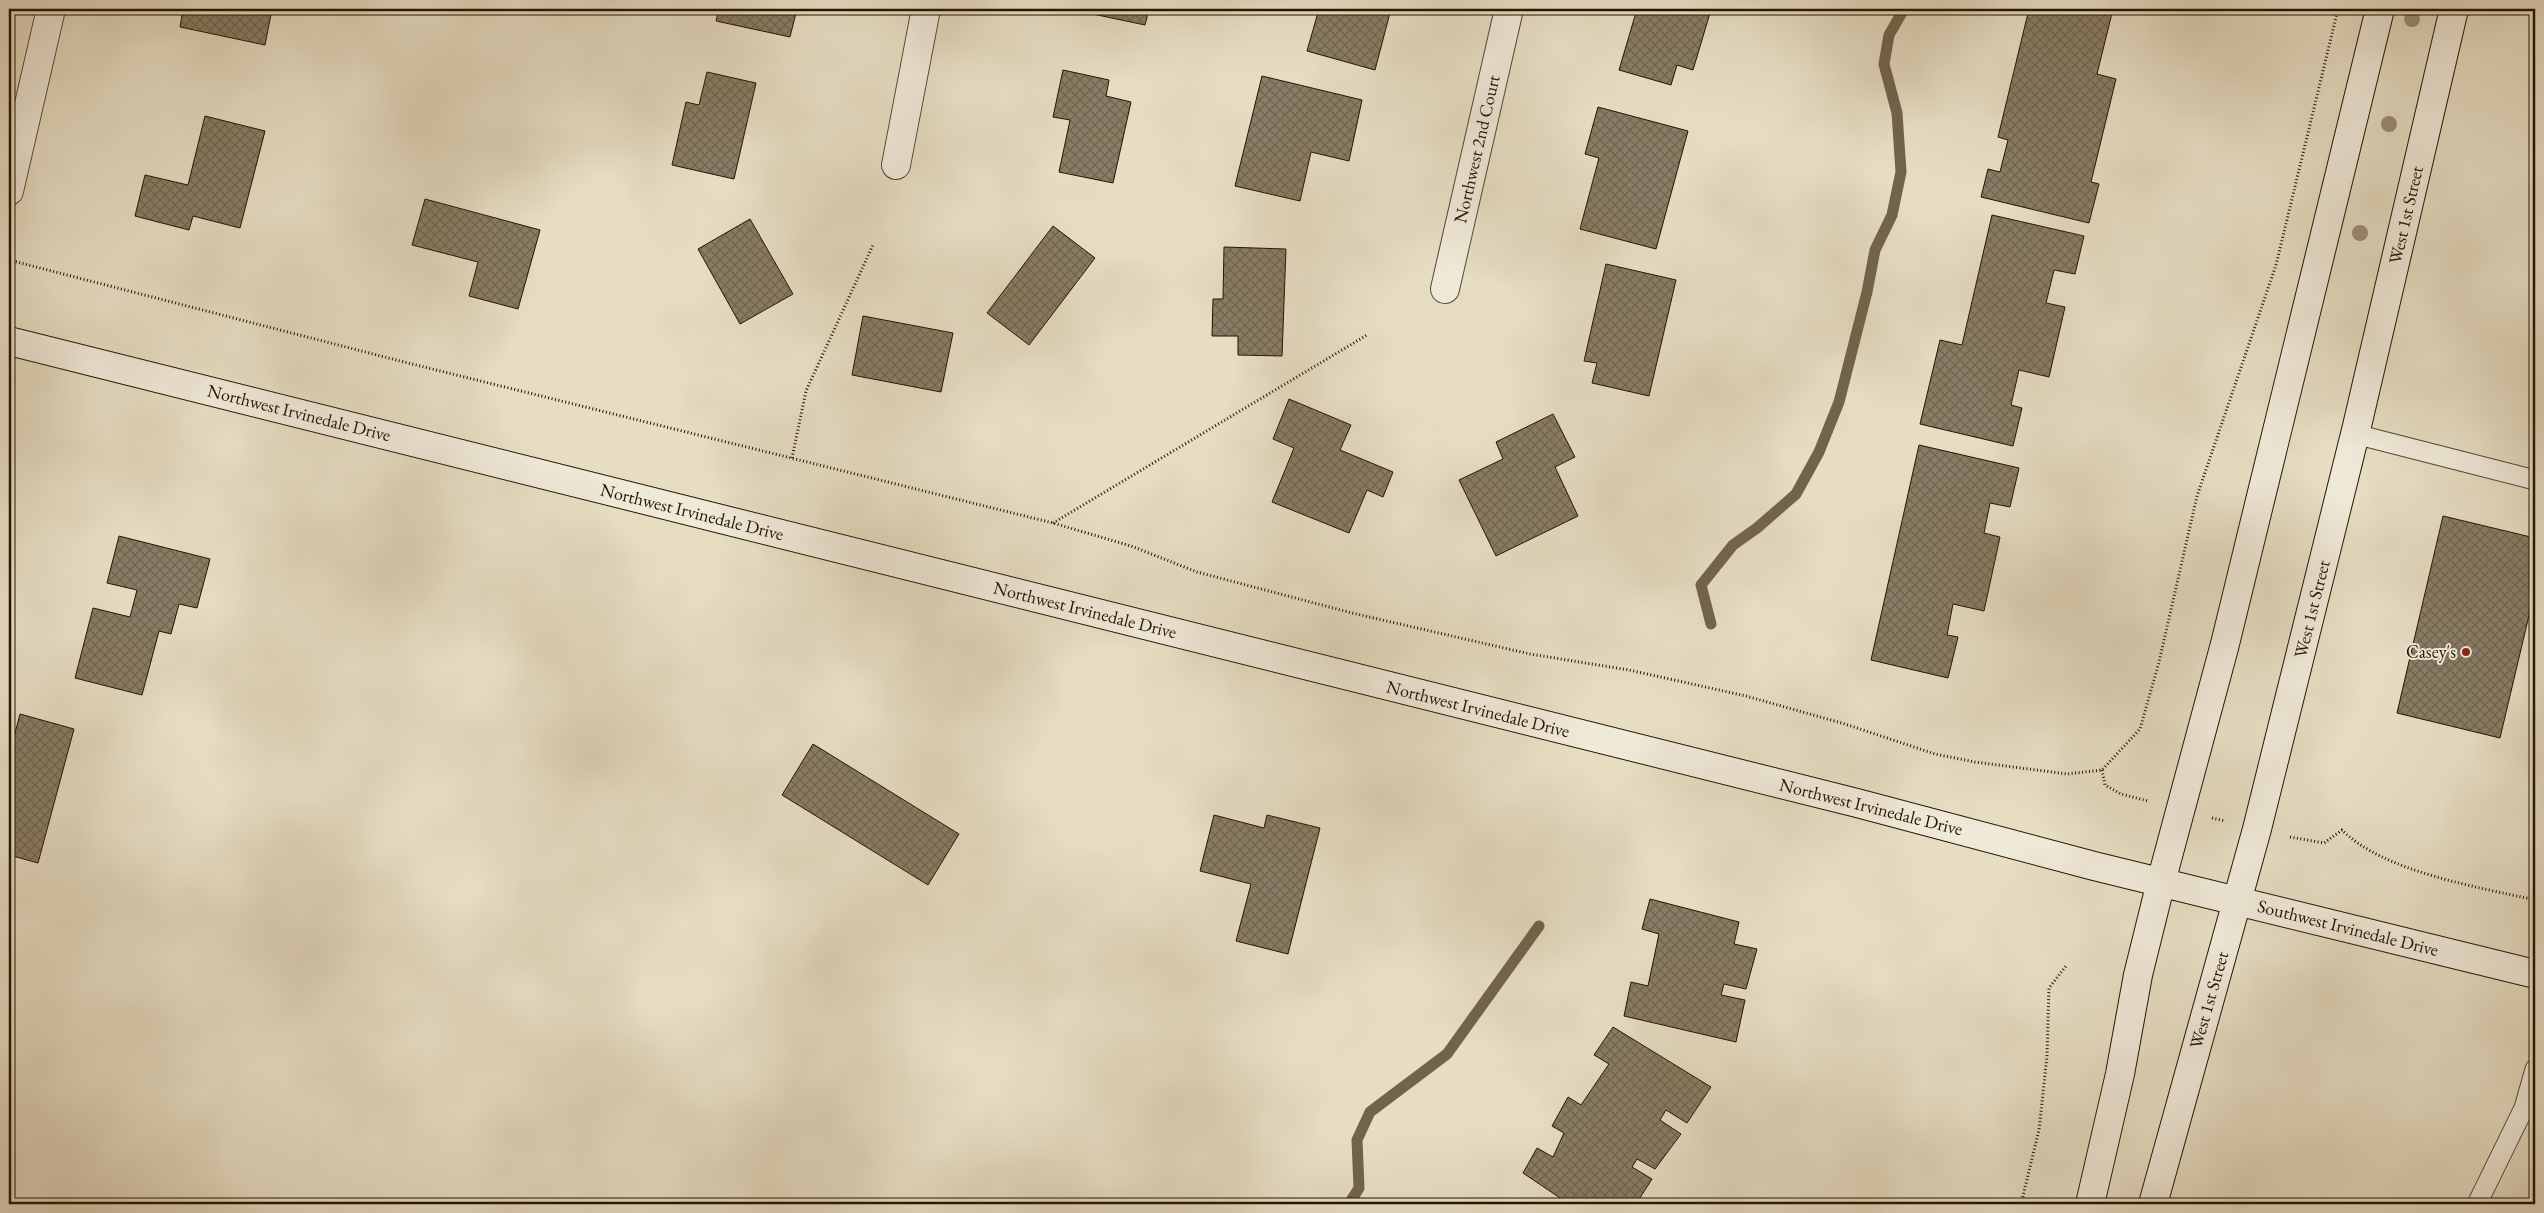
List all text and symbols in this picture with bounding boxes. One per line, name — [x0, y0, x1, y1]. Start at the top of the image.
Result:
street label: Northwest 2nd Court — [1448, 72, 1505, 225]
street label: West 1st Street — [2383, 163, 2428, 266]
street label: Northwest Irvinedale Drive — [205, 379, 393, 446]
street label: Northwest Irvinedale Drive — [598, 478, 786, 545]
street label: West 1st Street — [2288, 557, 2335, 660]
street label: Northwest Irvinedale Drive — [991, 576, 1179, 643]
place label: Casey's — [2406, 640, 2456, 663]
marker: Casey's — [2460, 646, 2472, 658]
street label: Northwest Irvinedale Drive — [1384, 675, 1572, 742]
street label: Northwest Irvinedale Drive — [1777, 773, 1965, 840]
street label: Southwest Irvinedale Drive — [2255, 894, 2441, 961]
street label: West 1st Street — [2184, 948, 2233, 1051]

